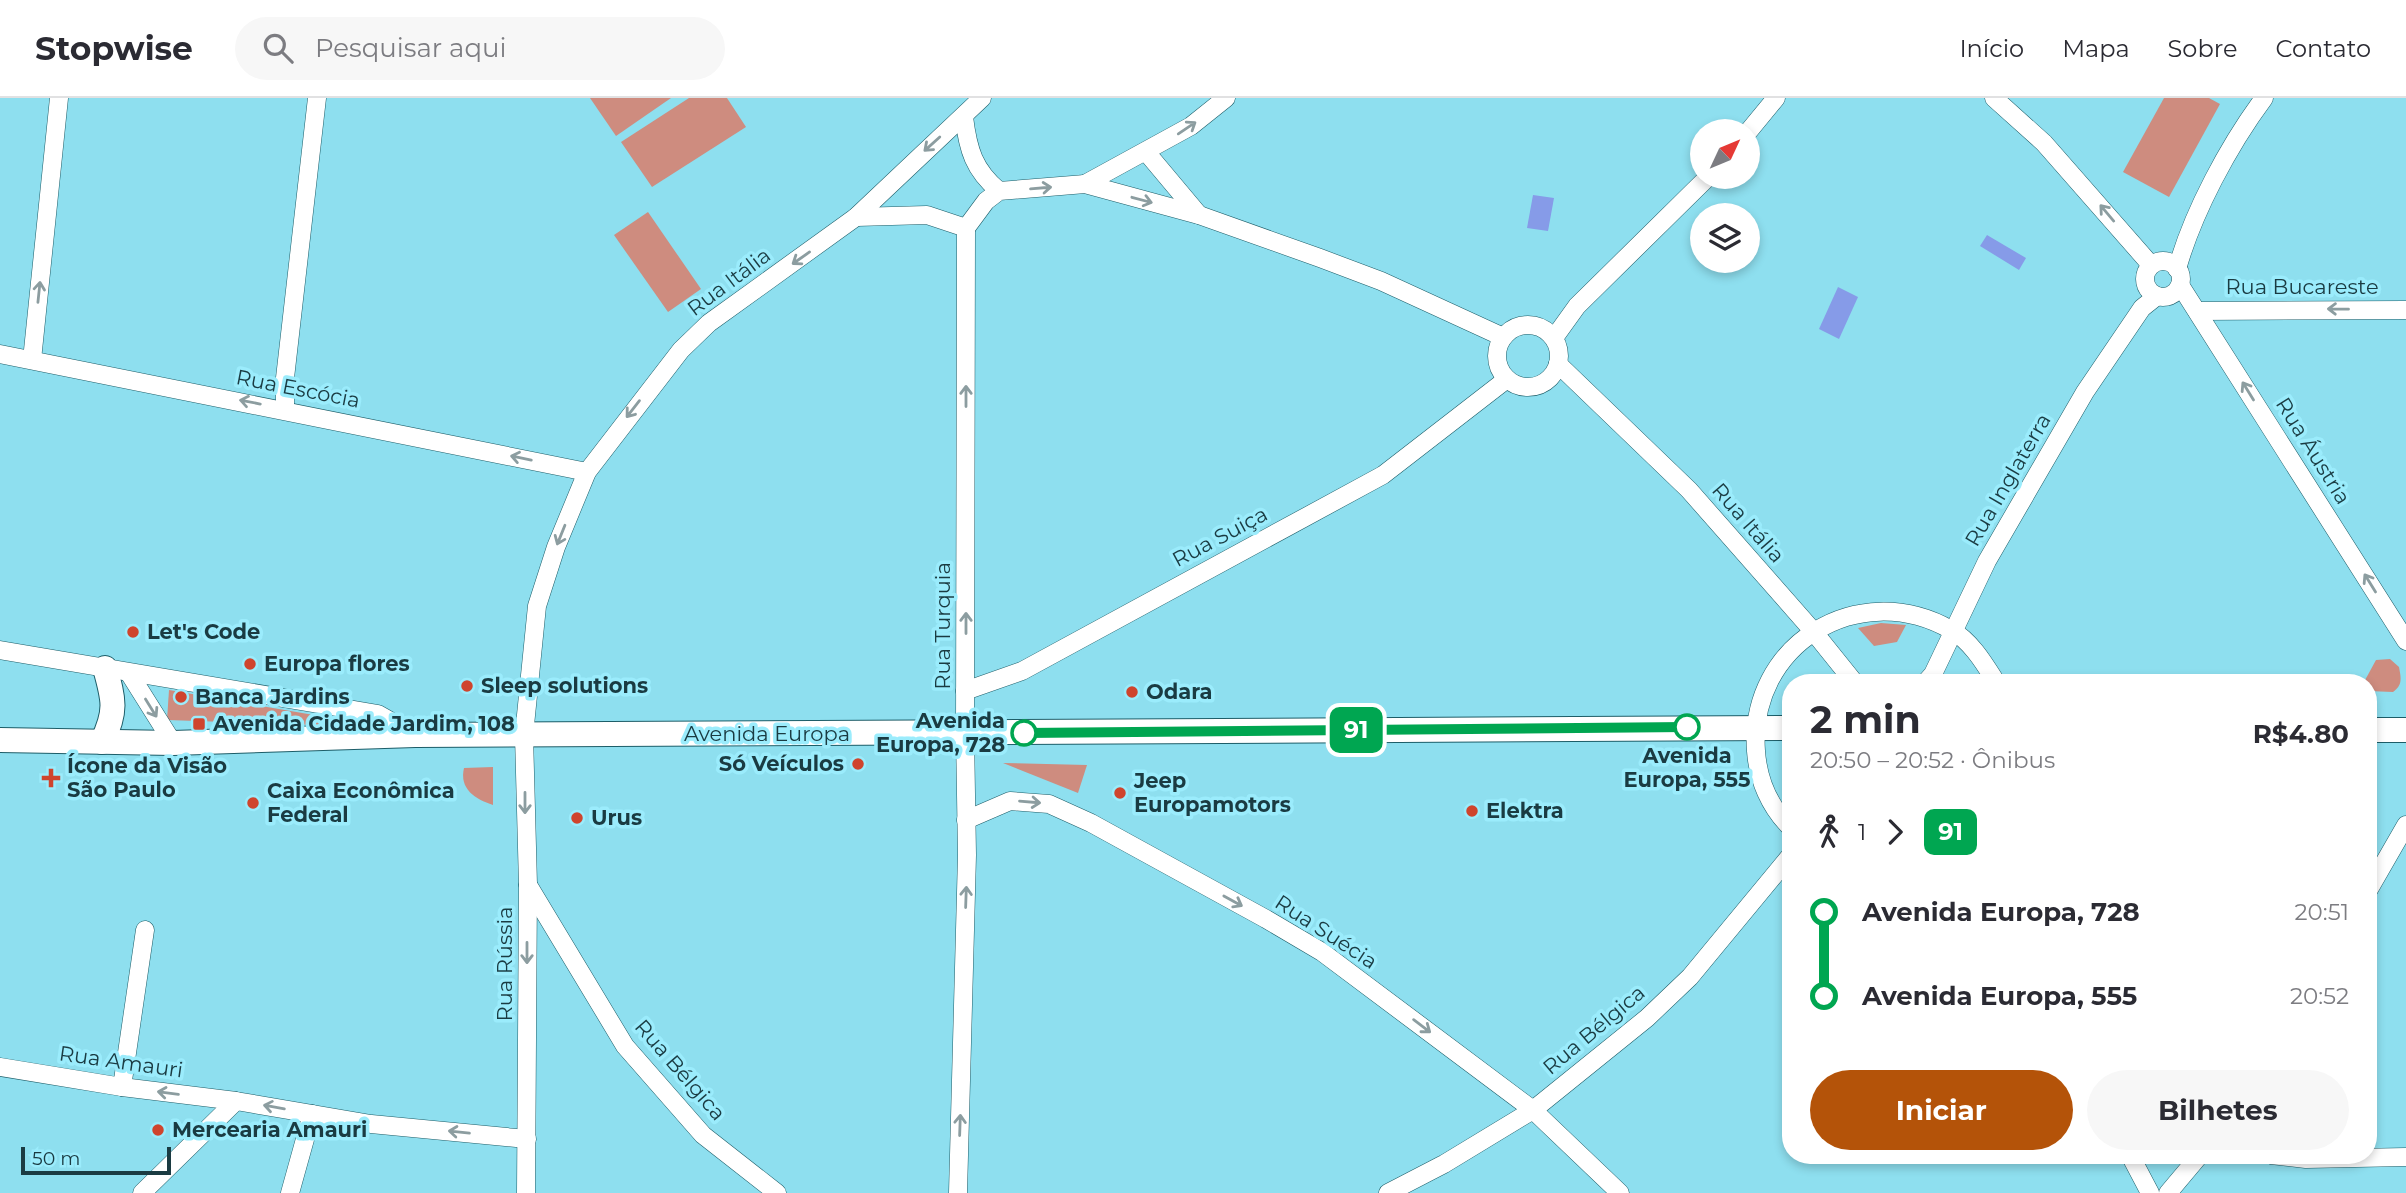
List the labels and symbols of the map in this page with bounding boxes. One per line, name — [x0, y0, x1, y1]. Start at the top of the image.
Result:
north arrow — [1690, 119, 1760, 189]
one-way arrow — [1177, 121, 1196, 135]
one-way arrow — [924, 136, 942, 152]
one-way arrow — [1030, 181, 1052, 194]
one-way arrow — [1130, 194, 1153, 207]
one-way arrow — [2099, 205, 2115, 223]
street label: Rua Itália — [682, 242, 775, 321]
one-way arrow — [792, 251, 811, 265]
street label: Rua Bucareste — [2225, 274, 2379, 299]
one-way arrow — [33, 281, 46, 304]
one-way arrow — [2327, 302, 2350, 316]
street label: Rua Escócia — [234, 364, 362, 413]
one-way arrow — [2240, 382, 2255, 401]
one-way arrow — [959, 384, 973, 407]
street label: Rua Áustria — [2271, 393, 2356, 509]
one-way arrow — [239, 395, 262, 409]
one-way arrow — [626, 399, 641, 418]
street label: Rua Inglaterra — [1959, 409, 2056, 551]
one-way arrow — [510, 450, 533, 464]
street label: Rua Itália — [1707, 478, 1790, 568]
street label: Rua Suiça — [1168, 501, 1272, 572]
one-way arrow — [554, 523, 567, 545]
street label: Rua Turquia — [930, 562, 955, 690]
one-way arrow — [2362, 574, 2376, 594]
one-way arrow — [959, 612, 973, 635]
place label: Let's Code — [147, 619, 260, 644]
marker: Let's Code — [125, 624, 141, 640]
place label: Europa flores — [264, 651, 410, 676]
marker: Europa flores — [242, 656, 258, 672]
place label: Sleep solutions — [481, 673, 648, 698]
marker: Sleep solutions — [459, 678, 475, 694]
place label: Odara — [1146, 679, 1212, 704]
place label: Banca Jardins — [195, 684, 350, 709]
marker: Odara — [1124, 684, 1140, 700]
marker: Banca Jardins — [173, 689, 189, 705]
one-way arrow — [144, 697, 158, 717]
line badge: 91 — [1324, 707, 1388, 753]
place label: Avenida Europa, 728 — [876, 708, 1005, 757]
place label: Avenida Cidade Jardim, 108 — [212, 711, 515, 736]
marker: Avenida Europa, 555 — [1674, 714, 1700, 740]
marker: Avenida Cidade Jardim, 108 — [191, 716, 207, 732]
marker: Avenida Europa, 728 — [1011, 720, 1037, 746]
street label: Avenida Europa — [684, 721, 850, 746]
place label: Avenida Europa, 555 — [1623, 743, 1751, 792]
place label: Só Veículos — [719, 751, 844, 776]
place label: Ícone da Visão São Paulo — [67, 753, 227, 802]
marker: Só Veículos — [850, 756, 866, 772]
marker: Ícone da Visão São Paulo — [41, 768, 61, 788]
place label: Jeep Europamotors — [1133, 768, 1291, 817]
place label: Caixa Econômica Federal — [267, 778, 455, 827]
marker: Jeep Europamotors — [1112, 785, 1128, 801]
one-way arrow — [518, 791, 532, 814]
marker: Caixa Econômica Federal — [245, 795, 261, 811]
one-way arrow — [1018, 796, 1040, 809]
place label: Elektra — [1486, 798, 1564, 823]
marker: Elektra — [1464, 803, 1480, 819]
place label: Urus — [591, 805, 642, 830]
marker: Urus — [569, 810, 585, 826]
one-way arrow — [960, 886, 973, 909]
street label: Rua Suécia — [1271, 889, 1382, 974]
one-way arrow — [1222, 895, 1243, 908]
street label: Rua Rússia — [492, 906, 517, 1022]
one-way arrow — [520, 942, 534, 965]
street label: Rua Bélgica — [1538, 980, 1650, 1080]
street label: Rua Bélgica — [630, 1014, 731, 1125]
one-way arrow — [1412, 1019, 1431, 1034]
street label: Rua Amauri — [57, 1040, 185, 1083]
one-way arrow — [157, 1086, 180, 1099]
one-way arrow — [263, 1100, 286, 1114]
one-way arrow — [953, 1114, 967, 1137]
place label: Mercearia Amauri — [172, 1117, 367, 1142]
marker: Mercearia Amauri — [150, 1122, 166, 1138]
one-way arrow — [448, 1126, 471, 1139]
scale bar — [21, 1144, 172, 1176]

